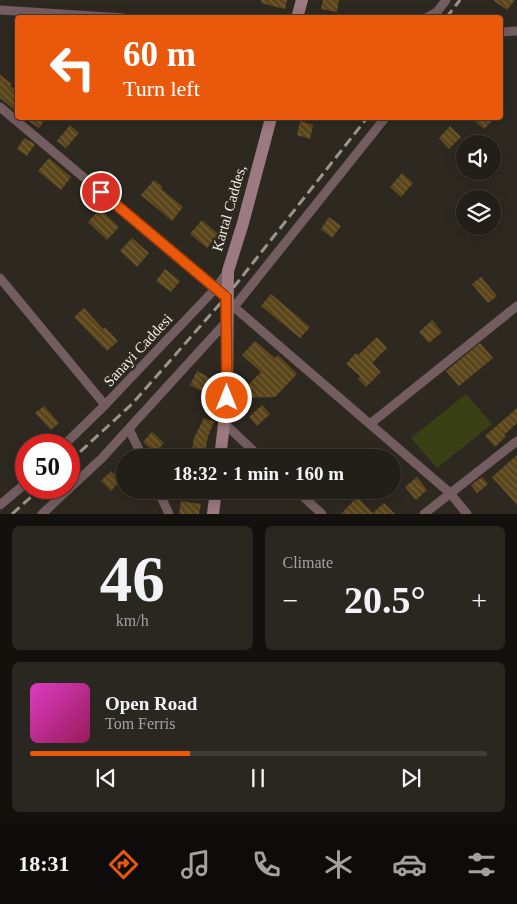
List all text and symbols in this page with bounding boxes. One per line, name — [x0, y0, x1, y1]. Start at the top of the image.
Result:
icon: left — [40, 35, 105, 100]
text: 60 m — [123, 35, 196, 74]
text: Turn left — [123, 76, 200, 101]
map controls — [456, 135, 501, 235]
button: sound — [456, 135, 501, 180]
street label: Kartal Caddes, — [209, 163, 249, 253]
pin — [80, 171, 122, 213]
icon: arrive — [87, 178, 115, 206]
button: layers — [456, 190, 501, 235]
street label: Sanayi Caddesi — [100, 311, 176, 389]
position arrow — [200, 371, 252, 423]
speed limit sign: 50 — [15, 434, 80, 499]
text: 18:32 · 1 min · 160 m — [173, 463, 344, 484]
text: 46 — [100, 543, 165, 615]
text: Climate — [283, 554, 333, 571]
text: 20.5° — [344, 579, 426, 621]
text: − — [283, 585, 298, 616]
text: + — [471, 585, 487, 616]
text: km/h — [116, 612, 149, 629]
text: Open Road — [105, 693, 197, 714]
text: Tom Ferris — [105, 715, 175, 732]
icon: previous — [92, 764, 120, 792]
icon: pause — [244, 764, 272, 792]
icon: next — [397, 764, 425, 792]
icon: directions — [106, 847, 141, 882]
icon: music — [178, 847, 213, 882]
icon: phone — [249, 847, 284, 882]
icon: climate — [321, 847, 356, 882]
icon: car — [392, 847, 427, 882]
icon: filters — [464, 847, 499, 882]
text: 18:31 — [18, 851, 70, 876]

